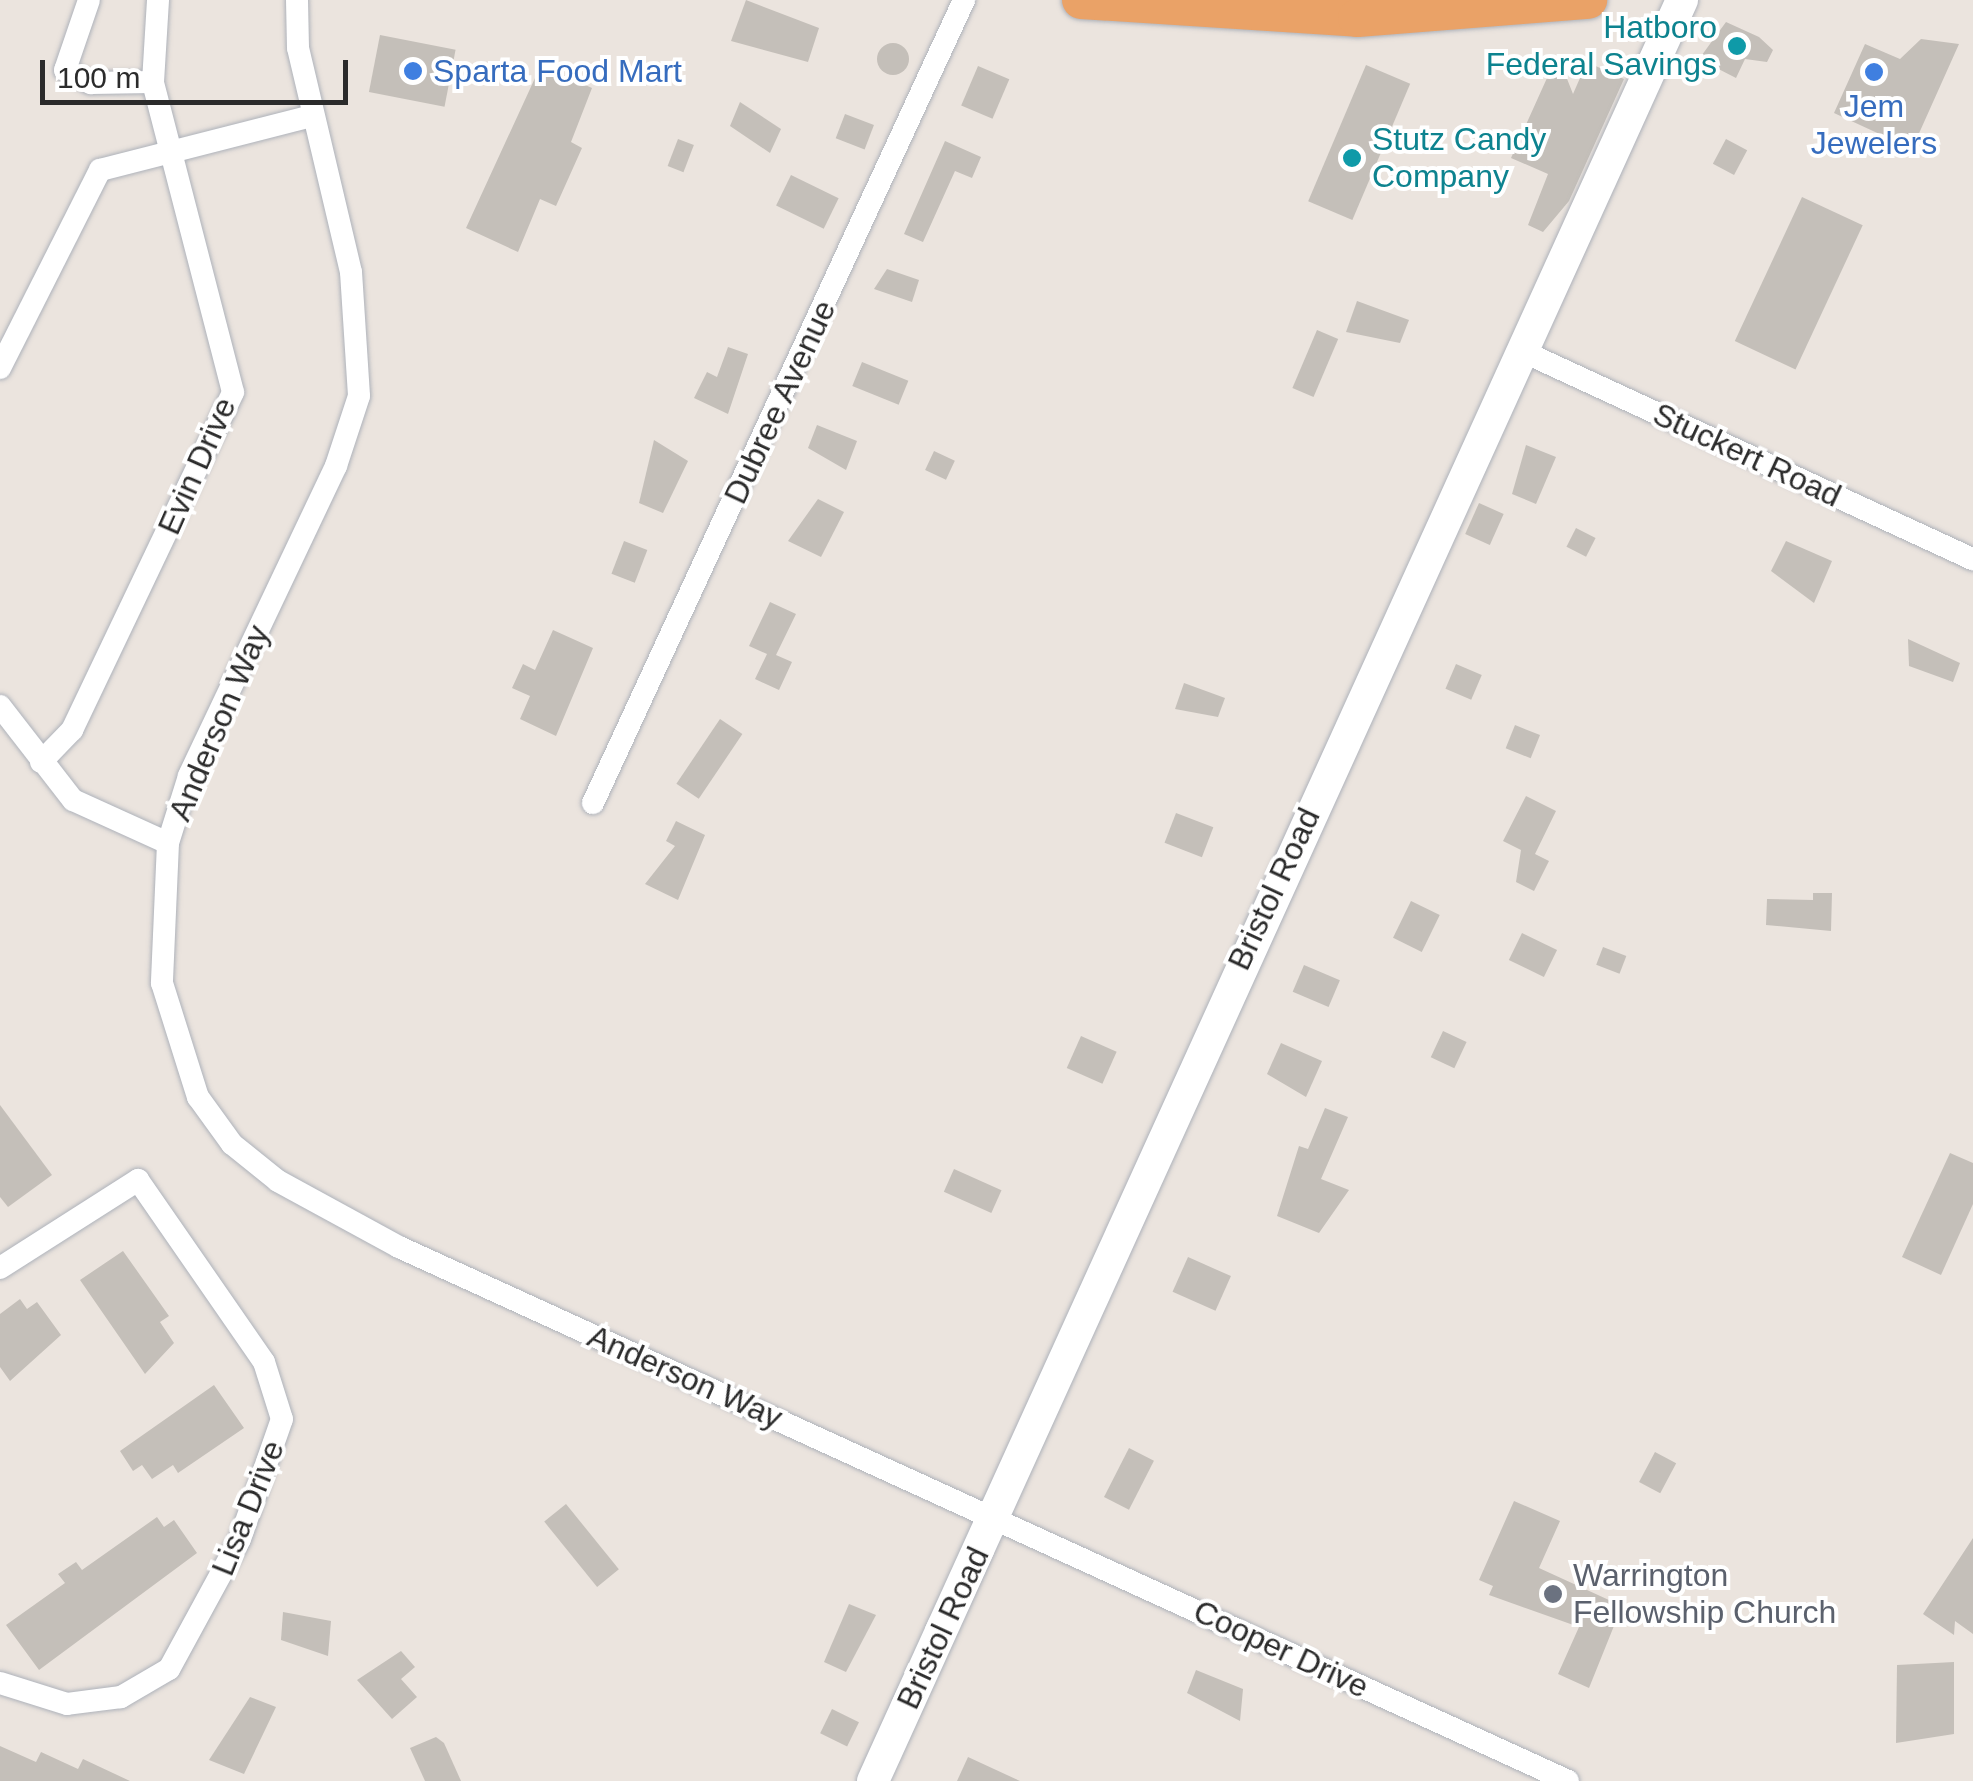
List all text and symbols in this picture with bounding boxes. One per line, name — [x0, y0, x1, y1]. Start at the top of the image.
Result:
place label: Hatboro Federal Savings — [1486, 9, 1717, 84]
marker: Hatboro Federal Savings — [1726, 35, 1748, 57]
scale bar — [45, 40, 352, 102]
place label: Sparta Food Mart — [433, 52, 682, 90]
marker: Sparta Food Mart — [402, 60, 424, 82]
text: 100 m — [57, 61, 140, 94]
marker: Jem Jewelers — [1863, 61, 1885, 83]
place label: Jem Jewelers — [1811, 88, 1937, 163]
place label: Stutz Candy Company — [1372, 121, 1546, 196]
marker: Stutz Candy Company — [1341, 147, 1363, 169]
street label: Dubree Avenue — [716, 293, 844, 511]
street label: Evin Drive — [150, 392, 244, 540]
street label: Stuckert Road — [1647, 395, 1847, 515]
street label: Anderson Way — [161, 619, 277, 827]
street label: Bristol Road — [1220, 802, 1328, 976]
street label: Anderson Way — [582, 1317, 788, 1437]
street label: Lisa Drive — [204, 1435, 292, 1581]
street label: Bristol Road — [889, 1541, 997, 1715]
place label: Warrington Fellowship Church — [1573, 1557, 1836, 1632]
marker: Warrington Fellowship Church — [1542, 1583, 1564, 1605]
street label: Cooper Drive — [1187, 1592, 1375, 1706]

